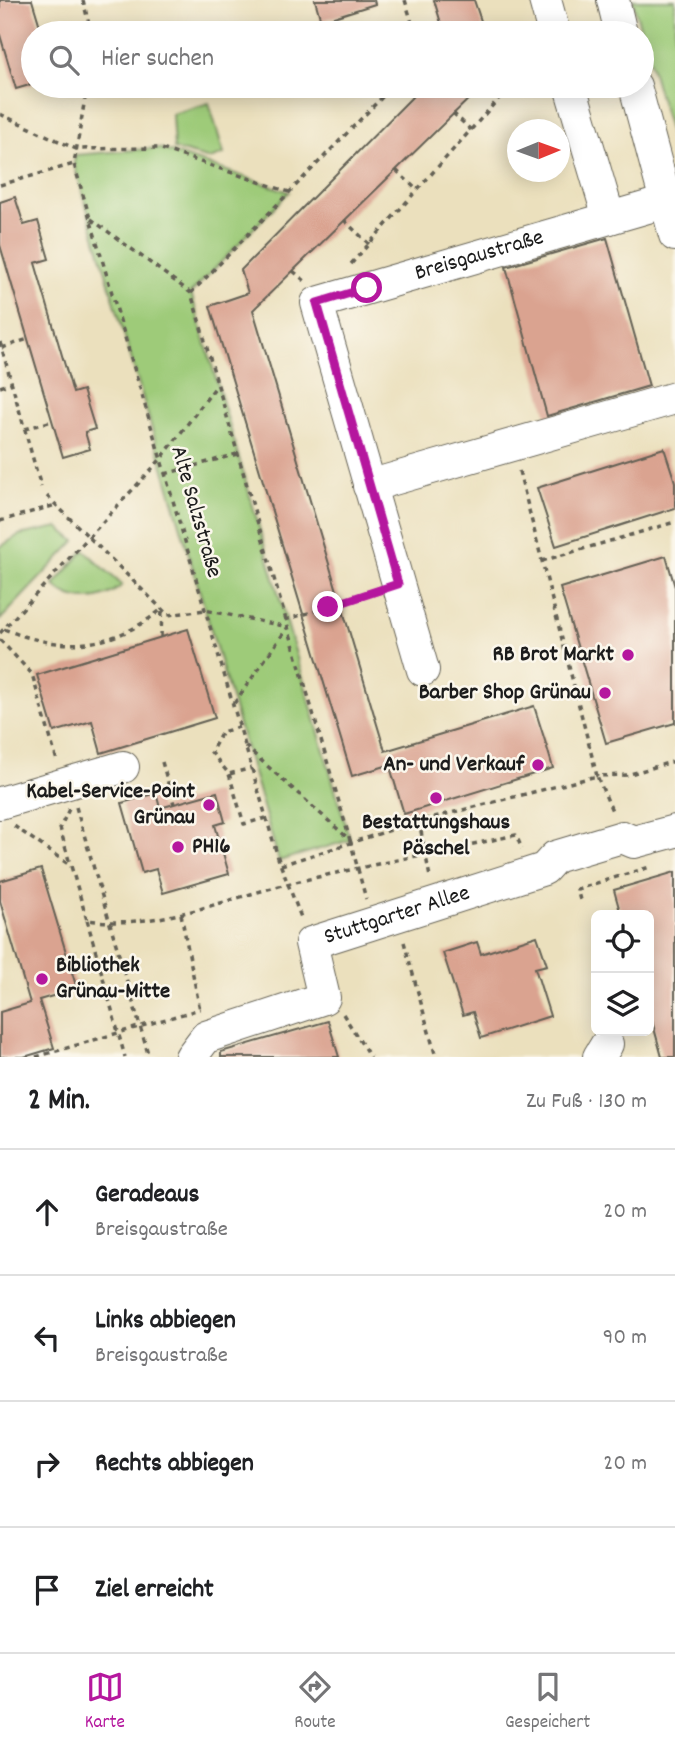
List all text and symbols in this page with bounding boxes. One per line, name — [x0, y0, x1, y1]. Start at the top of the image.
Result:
search box — [21, 21, 654, 98]
icon: search — [45, 41, 83, 79]
text: Hier suchen — [101, 41, 214, 78]
north arrow — [507, 119, 570, 182]
street label: Breisgaustraße — [411, 222, 548, 290]
route start — [351, 272, 382, 303]
street label: Alte Salzstraße — [160, 442, 230, 582]
route end — [312, 591, 343, 622]
place label: RB Brot Markt — [492, 639, 615, 672]
marker: RB Brot Markt — [620, 647, 636, 663]
place label: Barber Shop Grünau — [419, 677, 591, 710]
marker: Barber Shop Grünau — [597, 685, 613, 701]
place label: An- und Verkauf — [383, 749, 525, 782]
marker: An- und Verkauf — [530, 757, 546, 773]
place label: Kabel-Service-Point Grünau — [26, 776, 196, 835]
marker: Bestattungshaus Päschel — [428, 790, 444, 806]
marker: Kabel-Service-Point Grünau — [201, 797, 217, 813]
place label: Bestattungshaus Päschel — [362, 807, 510, 866]
place label: PH16 — [192, 831, 231, 864]
marker: PH16 — [170, 839, 186, 855]
street label: Stuttgarter Allee — [320, 877, 474, 954]
map controls — [591, 910, 654, 1036]
button: locate — [591, 910, 654, 973]
place label: Bibliothek Grünau-Mitte — [56, 950, 170, 1009]
marker: Bibliothek Grünau-Mitte — [34, 971, 50, 987]
button: layers — [591, 973, 654, 1036]
text: 2 Min. — [28, 1081, 90, 1124]
text: Zu Fuß · 130 m — [526, 1086, 647, 1119]
text: Geradeaus — [95, 1177, 199, 1214]
icon: ahead — [28, 1193, 66, 1231]
text: 20 m — [603, 1196, 647, 1229]
text: Breisgaustraße — [95, 1214, 228, 1247]
text: Links abbiegen — [95, 1303, 236, 1340]
icon: left — [28, 1319, 66, 1357]
text: 90 m — [603, 1322, 647, 1355]
text: Breisgaustraße — [95, 1340, 228, 1373]
icon: right — [28, 1445, 66, 1483]
text: Rechts abbiegen — [95, 1446, 254, 1483]
text: 20 m — [603, 1448, 647, 1481]
icon: arrive — [28, 1571, 66, 1609]
text: Ziel erreicht — [95, 1572, 214, 1609]
tab: Karte — [85, 1668, 125, 1737]
tab: Route — [294, 1668, 336, 1737]
tab: Gespeichert — [505, 1668, 590, 1737]

